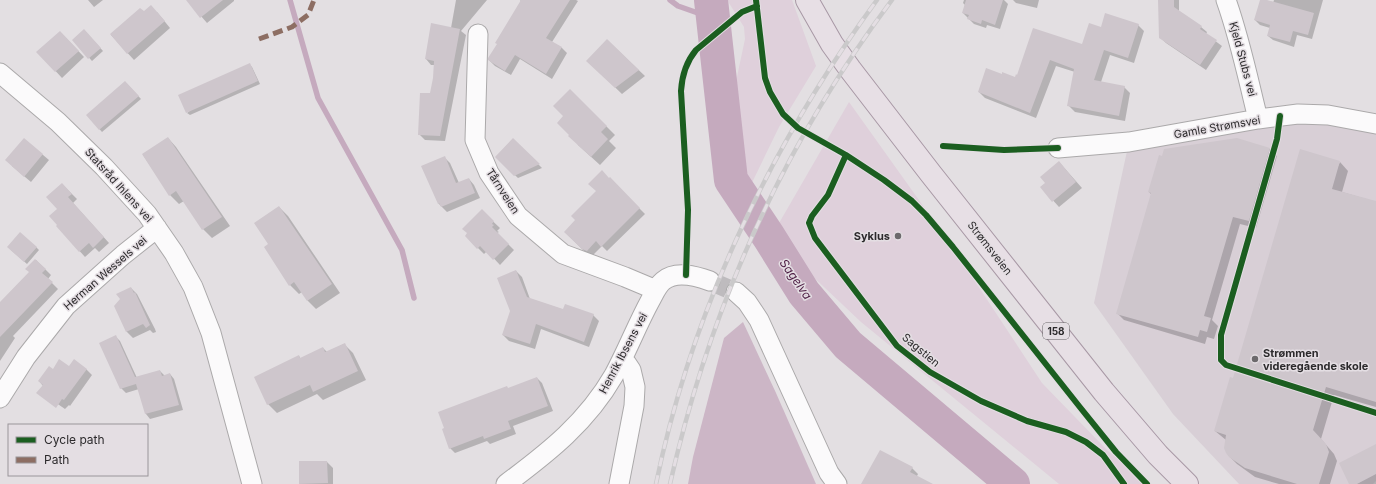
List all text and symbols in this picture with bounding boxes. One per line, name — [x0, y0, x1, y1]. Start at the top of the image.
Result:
street label: Kjeld Stubs vei — [1226, 20, 1260, 98]
street label: Gamle Strømsvei — [1173, 112, 1261, 142]
street label: Statsråd Ihlens vei — [82, 145, 156, 225]
street label: Tårnveien — [483, 166, 523, 216]
street label: Strømsveien — [965, 218, 1015, 278]
place label: Syklus — [854, 229, 890, 243]
marker: Syklus — [893, 231, 903, 241]
street label: Herman Wessels vei — [61, 233, 149, 313]
water label: Sagelva — [777, 256, 815, 302]
street label: Henrik Ibsens vei — [596, 310, 650, 396]
road number: 158 — [1043, 323, 1069, 339]
street label: Sagstien — [899, 330, 943, 370]
place label: Strømmen videregående skole — [1263, 346, 1369, 373]
marker: Strømmen videregående skole — [1250, 354, 1260, 364]
legend — [8, 424, 148, 476]
text: Cycle path — [44, 432, 105, 447]
text: Path — [44, 452, 69, 467]

